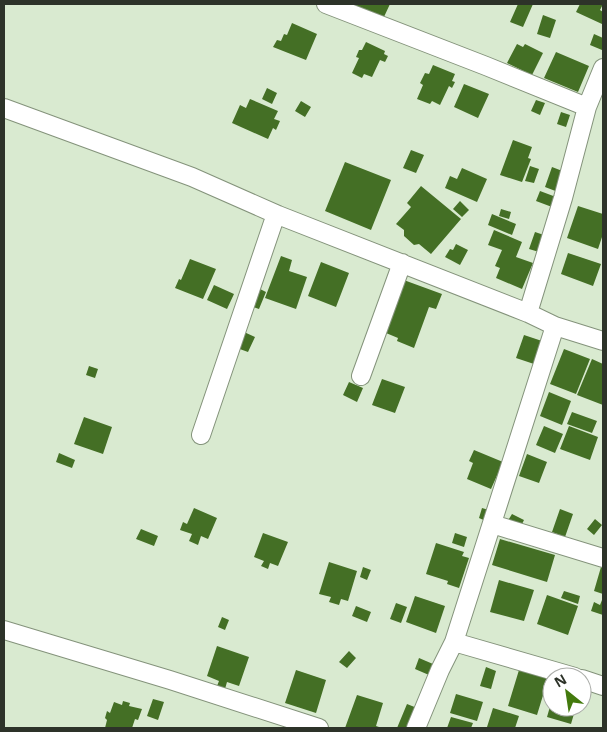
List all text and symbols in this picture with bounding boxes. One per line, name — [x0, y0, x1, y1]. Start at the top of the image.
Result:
north arrow — [542, 667, 592, 717]
text: N — [551, 669, 570, 691]

